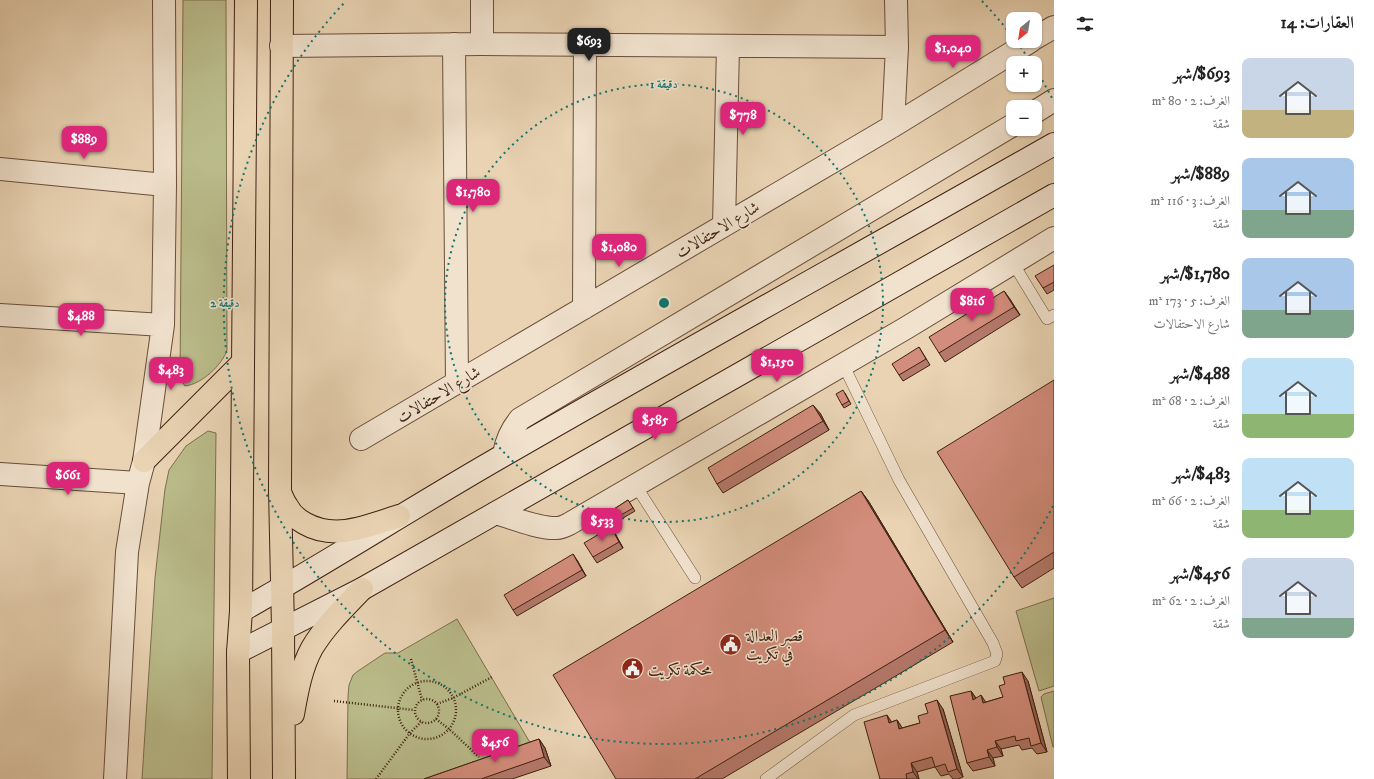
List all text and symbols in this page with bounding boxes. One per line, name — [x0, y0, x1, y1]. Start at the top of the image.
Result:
north arrow — [1006, 12, 1042, 48]
map controls — [1006, 12, 1042, 136]
text: العقارات: 14 — [1280, 12, 1354, 34]
icon: filters — [1074, 13, 1096, 35]
pin: $693 — [565, 28, 613, 62]
text: $693 — [576, 33, 602, 49]
pin: $1,040 — [920, 35, 986, 69]
text: $1,040 — [935, 40, 971, 56]
button: + — [1006, 56, 1042, 92]
text: $693/شهر — [1173, 63, 1230, 85]
icon: home — [1274, 74, 1322, 122]
text: 1 دقيقة — [650, 77, 678, 92]
text: الغرف: 2 · 80 m² — [1152, 93, 1230, 109]
button: − — [1006, 100, 1042, 136]
pin: $778 — [719, 102, 767, 136]
text: $778 — [729, 107, 757, 123]
text: شقة — [1213, 116, 1230, 132]
pin: $889 — [60, 126, 108, 160]
text: $889 — [71, 131, 97, 147]
text: $889/شهر — [1171, 163, 1230, 185]
icon: home — [1274, 174, 1322, 222]
pin: $1,780 — [440, 179, 506, 213]
text: $1,780 — [456, 184, 490, 200]
text: الغرف: 3 · 116 m² — [1151, 193, 1230, 209]
street label: شارع الاحتفالات — [672, 197, 765, 265]
text: شقة — [1213, 216, 1230, 232]
pin: $1,080 — [586, 234, 652, 268]
text: $1,080 — [601, 239, 637, 255]
text: $1,780/شهر — [1160, 263, 1230, 285]
icon: home — [1274, 274, 1322, 322]
pin: $816 — [948, 288, 996, 322]
text: $816 — [959, 293, 985, 309]
text: الغرف: 5 · 173 m² — [1149, 293, 1230, 309]
text: 2 دقيقة — [210, 296, 240, 311]
centre of rings — [657, 296, 671, 310]
pin: $488 — [57, 303, 105, 337]
text: $488 — [67, 308, 95, 324]
text: شارع الاحتفالات — [1154, 316, 1230, 332]
pin: $1,150 — [744, 349, 810, 383]
text: $1,150 — [760, 354, 794, 370]
pin: $483 — [147, 357, 195, 391]
text: $483 — [158, 362, 184, 378]
street label: شارع الاحتفالات — [393, 362, 486, 430]
text: $488/شهر — [1170, 363, 1230, 385]
icon: home — [1274, 374, 1322, 422]
text: الغرف: 2 · 68 m² — [1152, 393, 1230, 409]
pin: $585 — [631, 407, 679, 441]
text: $585 — [642, 412, 668, 428]
text: شقة — [1213, 416, 1230, 432]
pin: $661 — [44, 462, 92, 496]
text: $483/شهر — [1172, 463, 1230, 485]
text: $661 — [55, 467, 81, 483]
icon: home — [1274, 474, 1322, 522]
text: الغرف: 2 · 66 m² — [1152, 493, 1230, 509]
pin: $533 — [578, 508, 626, 542]
text: $533 — [590, 513, 614, 529]
text: شقة — [1213, 516, 1230, 532]
text: $456/شهر — [1170, 563, 1230, 585]
icon: home — [1274, 574, 1322, 622]
text: الغرف: 2 · 62 m² — [1152, 593, 1230, 609]
text: شقة — [1213, 616, 1230, 632]
place label: قصر العدالة في تكريت — [745, 626, 803, 666]
public building icon: قصر العدالة في تكريت — [717, 631, 743, 657]
public building icon: محكمة تكريت — [620, 656, 646, 682]
place label: محكمة تكريت — [648, 660, 712, 680]
pin: $456 — [471, 729, 519, 763]
text: $456 — [481, 734, 509, 750]

